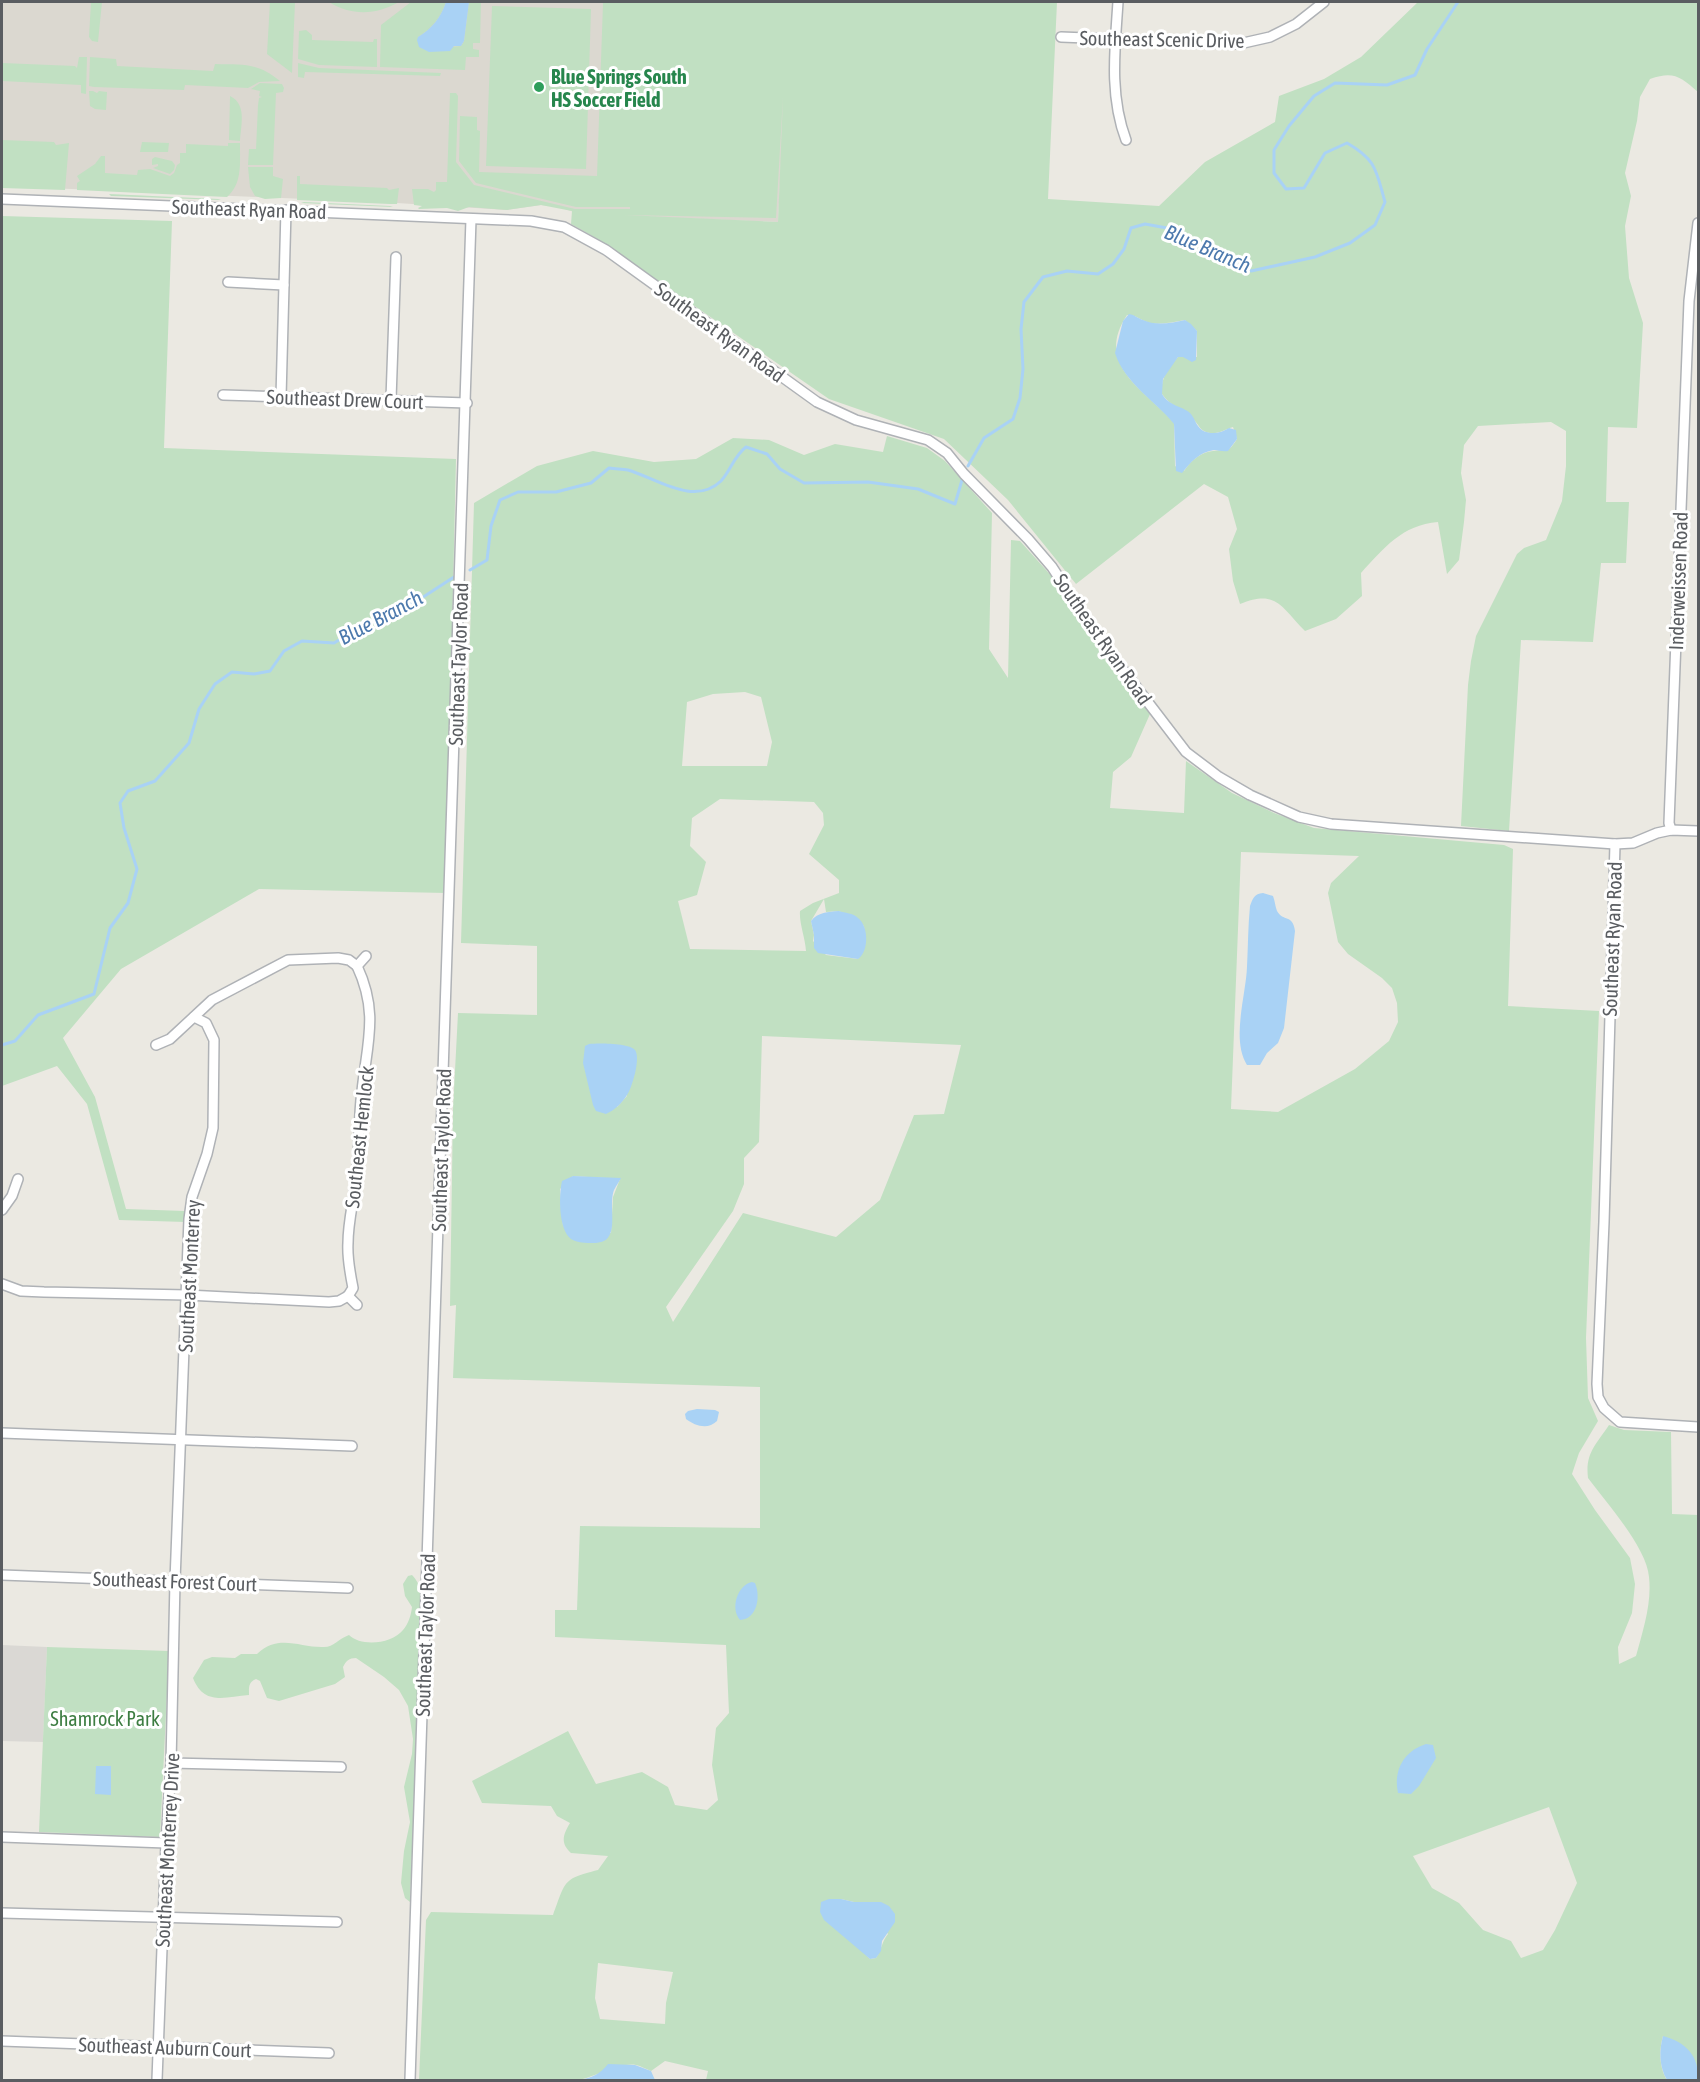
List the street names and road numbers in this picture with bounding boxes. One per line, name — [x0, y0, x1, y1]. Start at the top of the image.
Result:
street label: Southeast Scenic Drive — [1079, 26, 1245, 52]
street label: Southeast Ryan Road — [171, 195, 327, 223]
street label: Southeast Ryan Road — [651, 277, 789, 387]
street label: Southeast Drew Court — [266, 385, 424, 413]
street label: Inderweissen Road — [1664, 511, 1692, 651]
street label: Southeast Ryan Road — [1049, 569, 1157, 709]
street label: Southeast Taylor Road — [444, 582, 472, 746]
street label: Southeast Ryan Road — [1598, 861, 1626, 1017]
street label: Southeast Hemlock — [340, 1065, 378, 1209]
street label: Southeast Taylor Road — [427, 1068, 455, 1232]
street label: Southeast Monterrey — [174, 1199, 204, 1353]
street label: Southeast Taylor Road — [411, 1553, 439, 1717]
street label: Southeast Forest Court — [93, 1567, 258, 1595]
street label: Southeast Monterrey Drive — [150, 1752, 184, 1948]
street label: Southeast Auburn Court — [78, 2032, 252, 2062]

